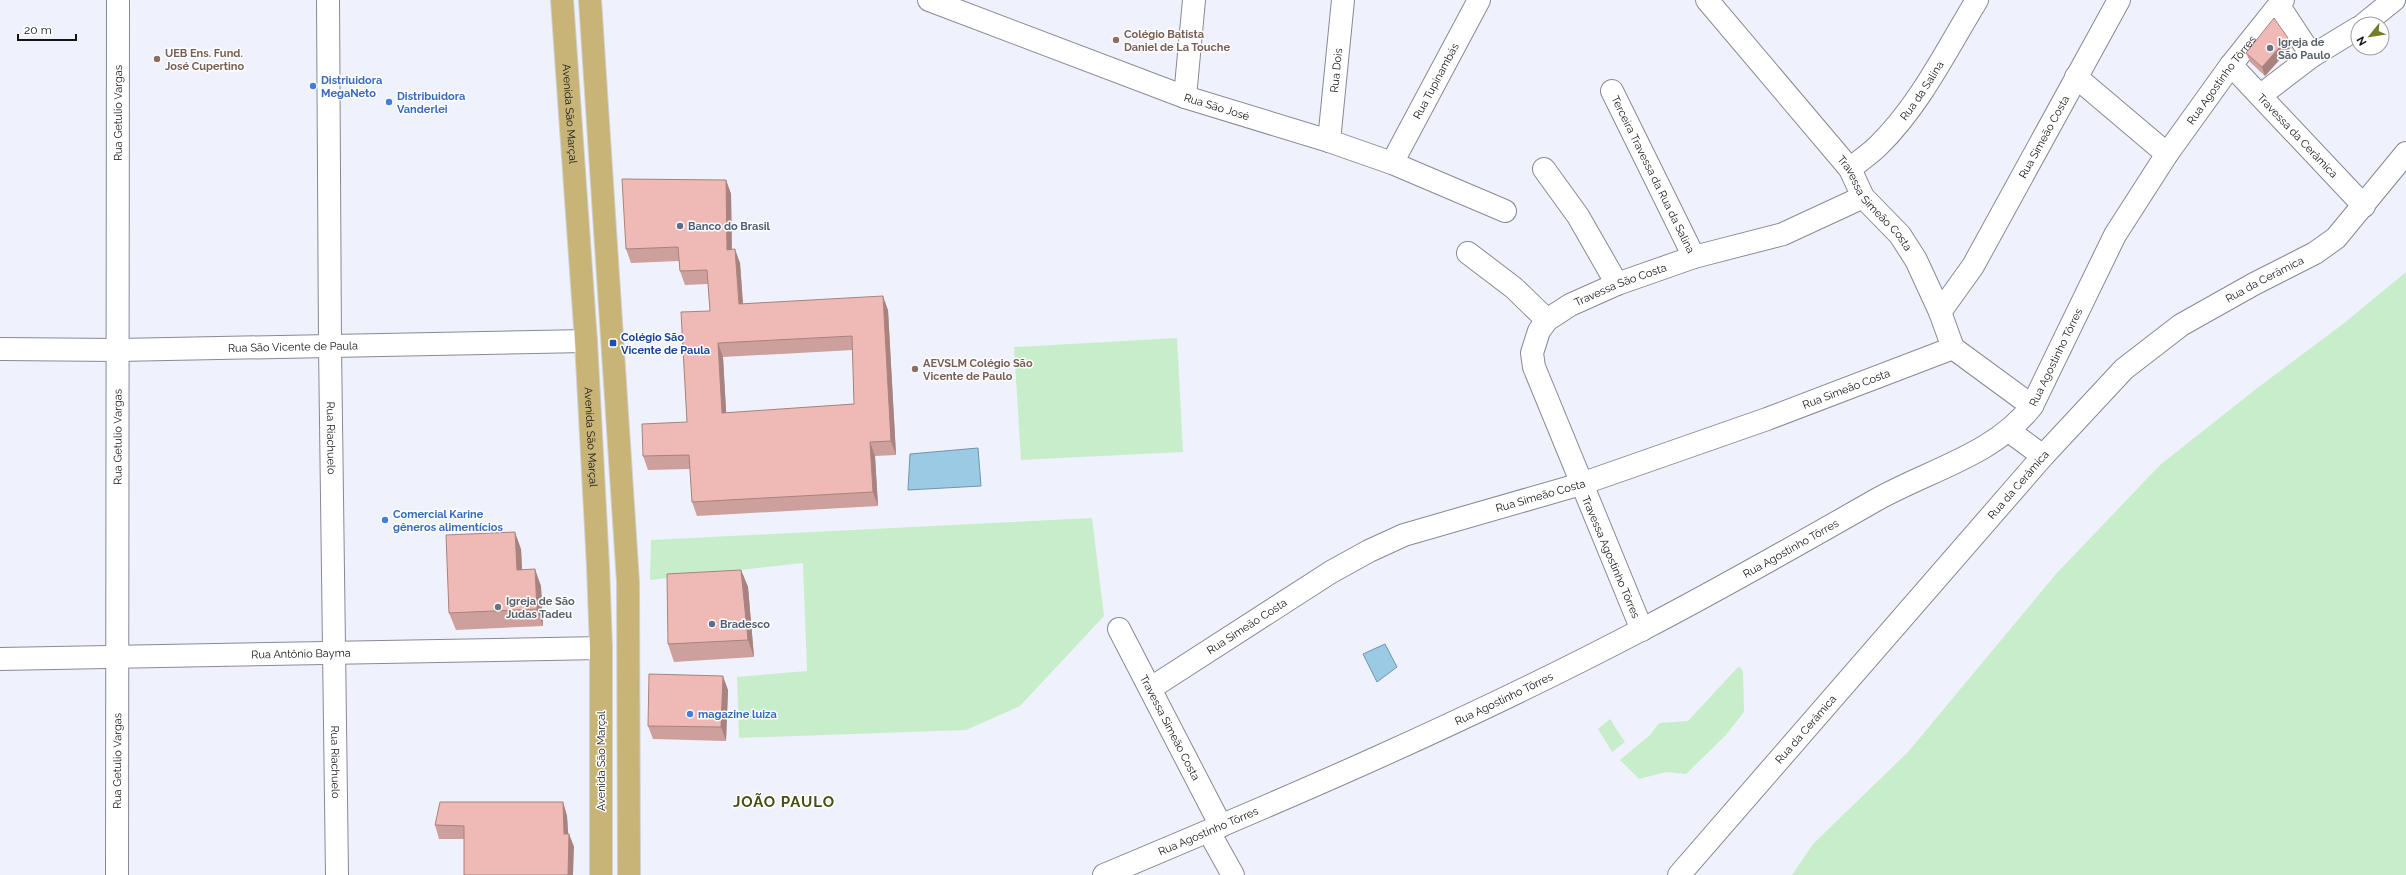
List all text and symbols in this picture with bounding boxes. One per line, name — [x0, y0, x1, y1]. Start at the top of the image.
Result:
scale bar — [18, 16, 76, 42]
north arrow — [2350, 16, 2390, 56]
text: 20 m — [24, 23, 52, 37]
place label: Colégio Batista Daniel de La Touche — [1124, 28, 1230, 54]
street label: Rua Agostinho Tôrres — [2184, 33, 2259, 127]
text: N — [2354, 34, 2370, 48]
marker: Colégio Batista Daniel de La Touche — [1111, 35, 1121, 45]
place label: Igreja de São Paulo — [2278, 36, 2331, 62]
street label: Rua Tupinambás — [1411, 41, 1462, 121]
marker: Igreja de São Paulo — [2265, 43, 2275, 53]
place label: UEB Ens. Fund. José Cupertino — [165, 47, 244, 73]
street label: Rua Dois — [1328, 48, 1345, 93]
marker: UEB Ens. Fund. José Cupertino — [152, 54, 162, 64]
street label: Rua da Salina — [1898, 59, 1947, 123]
street label: Avenida São Marçal — [560, 63, 580, 164]
street label: Rua Getulio Vargas — [112, 65, 125, 161]
place label: Distriuidora MegaNeto — [321, 74, 382, 100]
marker: Distriuidora MegaNeto — [308, 81, 318, 91]
place label: Distribuidora Vanderlei — [397, 90, 465, 116]
street label: Rua São José — [1182, 91, 1251, 123]
street label: Travessa da Cerâmica — [2254, 91, 2340, 181]
street label: Rua Simeão Costa — [2016, 93, 2072, 181]
street label: Terceira Travessa da Rua da Salina — [1608, 94, 1697, 256]
marker: Distribuidora Vanderlei — [384, 97, 394, 107]
street label: Travessa Simeão Costa — [1834, 153, 1914, 253]
place label: Banco do Brasil — [688, 220, 771, 233]
marker: Banco do Brasil — [675, 221, 685, 231]
street label: Rua da Cerâmica — [2223, 254, 2306, 306]
street label: Travessa São Costa — [1572, 261, 1668, 309]
street label: Rua Agostinho Tôrres — [2027, 306, 2085, 409]
place label: Colégio São Vicente de Paula — [621, 331, 710, 357]
marker: Colégio São Vicente de Paula — [608, 338, 618, 348]
street label: Rua São Vicente de Paula — [228, 339, 358, 355]
place label: AEVSLM Colégio São Vicente de Paulo — [923, 357, 1033, 383]
marker: AEVSLM Colégio São Vicente de Paulo — [910, 364, 920, 374]
street label: Rua Simeão Costa — [1801, 367, 1892, 412]
street label: Avenida São Marçal — [581, 387, 600, 487]
street label: Rua Getulio Vargas — [111, 389, 125, 485]
street label: Rua Riachuelo — [324, 401, 338, 475]
street label: Rua da Cerâmica — [1985, 448, 2052, 522]
street label: Rua Simeão Costa — [1494, 477, 1587, 515]
street label: Travessa Agostinho Tôrres — [1579, 494, 1642, 620]
place label: Comercial Karine gêneros alimentícios — [393, 508, 503, 534]
marker: Comercial Karine gêneros alimentícios — [380, 515, 390, 525]
street label: Rua Agostinho Tôrres — [1741, 517, 1841, 581]
place label: Igreja de São Judas Tadeu — [506, 595, 575, 621]
street label: Rua Simeão Costa — [1205, 596, 1290, 657]
marker: Igreja de São Judas Tadeu — [493, 602, 503, 612]
place label: Bradesco — [720, 618, 770, 631]
marker: Bradesco — [707, 619, 717, 629]
street label: Rua Antônio Bayma — [251, 647, 351, 661]
street label: Rua Agostinho Tôrres — [1453, 670, 1555, 728]
street label: Travessa Simeão Costa — [1137, 673, 1202, 783]
street label: Rua da Cerâmica — [1773, 693, 1839, 767]
place label: magazine luiza — [698, 708, 777, 721]
marker: magazine luiza — [685, 709, 695, 719]
street label: Avenida São Marçal — [595, 711, 608, 811]
street label: Rua Getulio Vargas — [111, 713, 124, 809]
street label: Rua Riachuelo — [328, 725, 342, 799]
district label: JOÃO PAULO — [733, 793, 835, 811]
street label: Rua Agostinho Tôrres — [1156, 805, 1260, 859]

